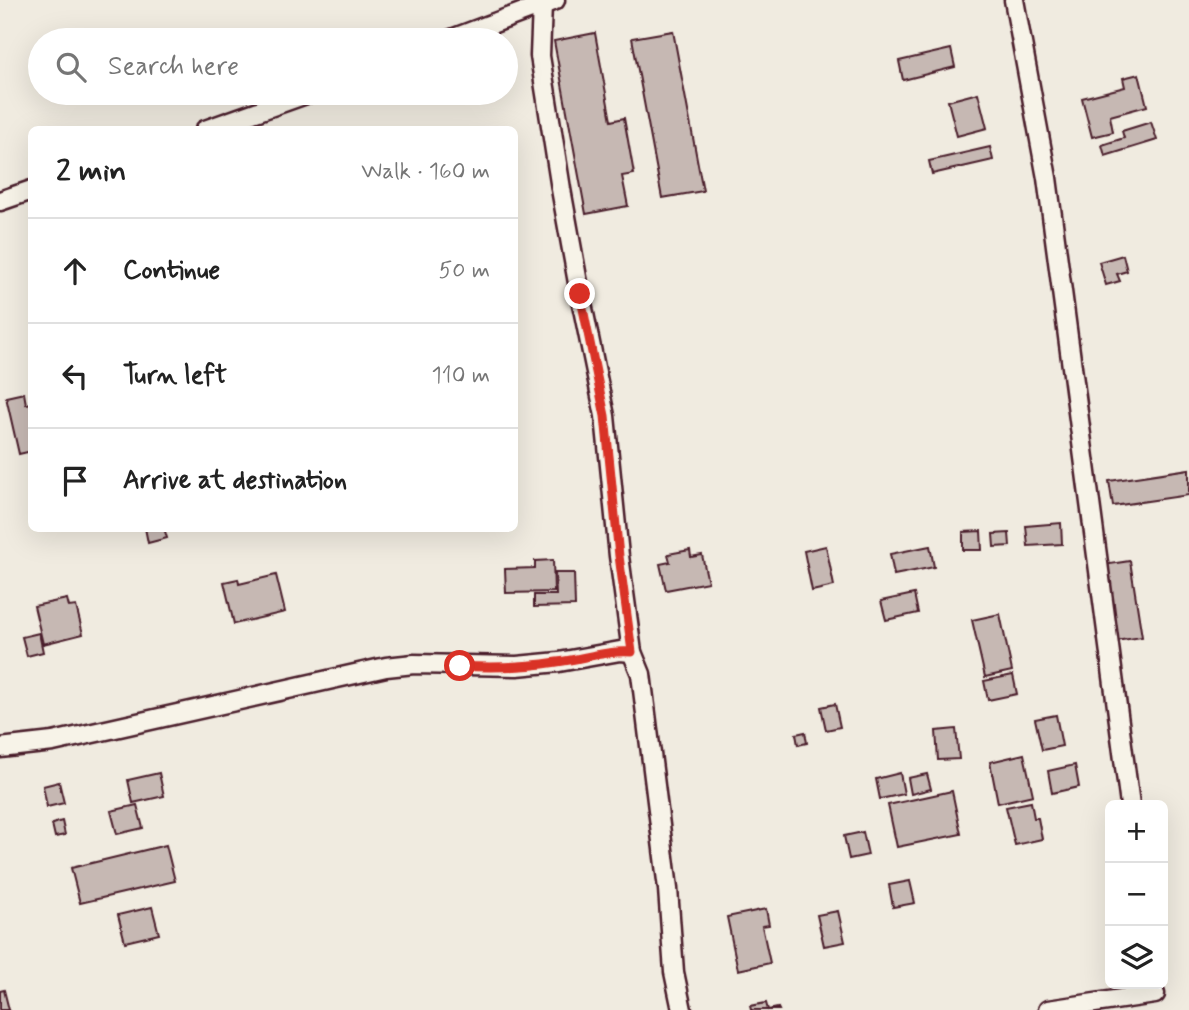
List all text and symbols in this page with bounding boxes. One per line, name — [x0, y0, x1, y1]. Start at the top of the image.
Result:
search box — [28, 28, 518, 105]
icon: search — [52, 48, 90, 86]
text: Search here — [108, 50, 239, 84]
text: 2 min — [56, 152, 126, 191]
text: Walk · 160 m — [361, 157, 490, 187]
icon: ahead — [56, 252, 94, 290]
text: Continue — [123, 254, 220, 288]
text: 50 m — [439, 256, 490, 286]
route end — [564, 278, 595, 309]
icon: left — [56, 357, 94, 395]
text: Turn left — [123, 359, 227, 393]
text: 110 m — [431, 361, 490, 391]
icon: arrive — [56, 462, 94, 500]
text: Arrive at destination — [123, 464, 347, 498]
route start — [444, 650, 475, 681]
map controls — [1105, 800, 1168, 989]
button: + — [1105, 800, 1168, 863]
button: − — [1105, 863, 1168, 926]
button: layers — [1105, 926, 1168, 989]

